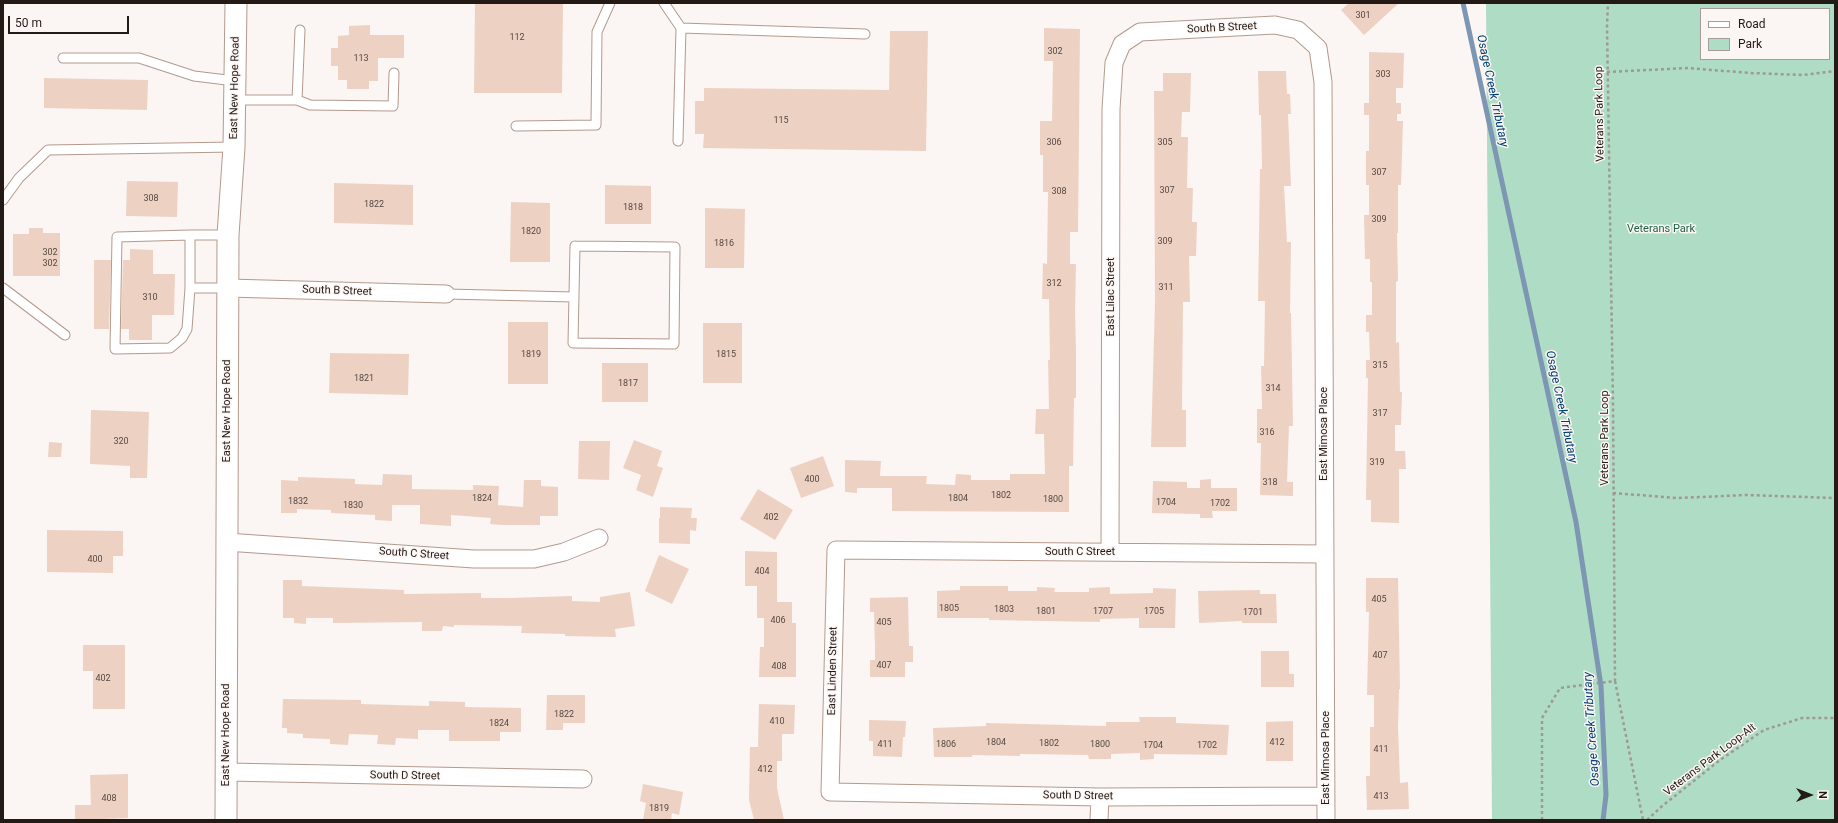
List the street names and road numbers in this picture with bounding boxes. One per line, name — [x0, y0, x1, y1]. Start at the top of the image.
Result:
street label: South B Street — [1187, 20, 1257, 36]
street label: East New Hope Road — [228, 36, 242, 140]
street label: Veterans Park Loop — [1593, 66, 1607, 162]
street label: East Lilac Street — [1104, 257, 1118, 337]
street label: South B Street — [302, 283, 372, 299]
street label: East New Hope Road — [220, 359, 234, 463]
street label: East Mimosa Place — [1317, 387, 1331, 481]
street label: Veterans Park Loop — [1598, 390, 1612, 486]
street label: South C Street — [379, 545, 449, 563]
street label: South C Street — [1045, 545, 1115, 559]
street label: East Linden Street — [826, 627, 840, 715]
street label: East New Hope Road — [219, 683, 233, 787]
street label: East Mimosa Place — [1319, 711, 1333, 805]
street label: Veterans Park Loop-Alt — [1661, 721, 1759, 799]
street label: South D Street — [370, 769, 440, 783]
street label: South D Street — [1043, 789, 1113, 803]

